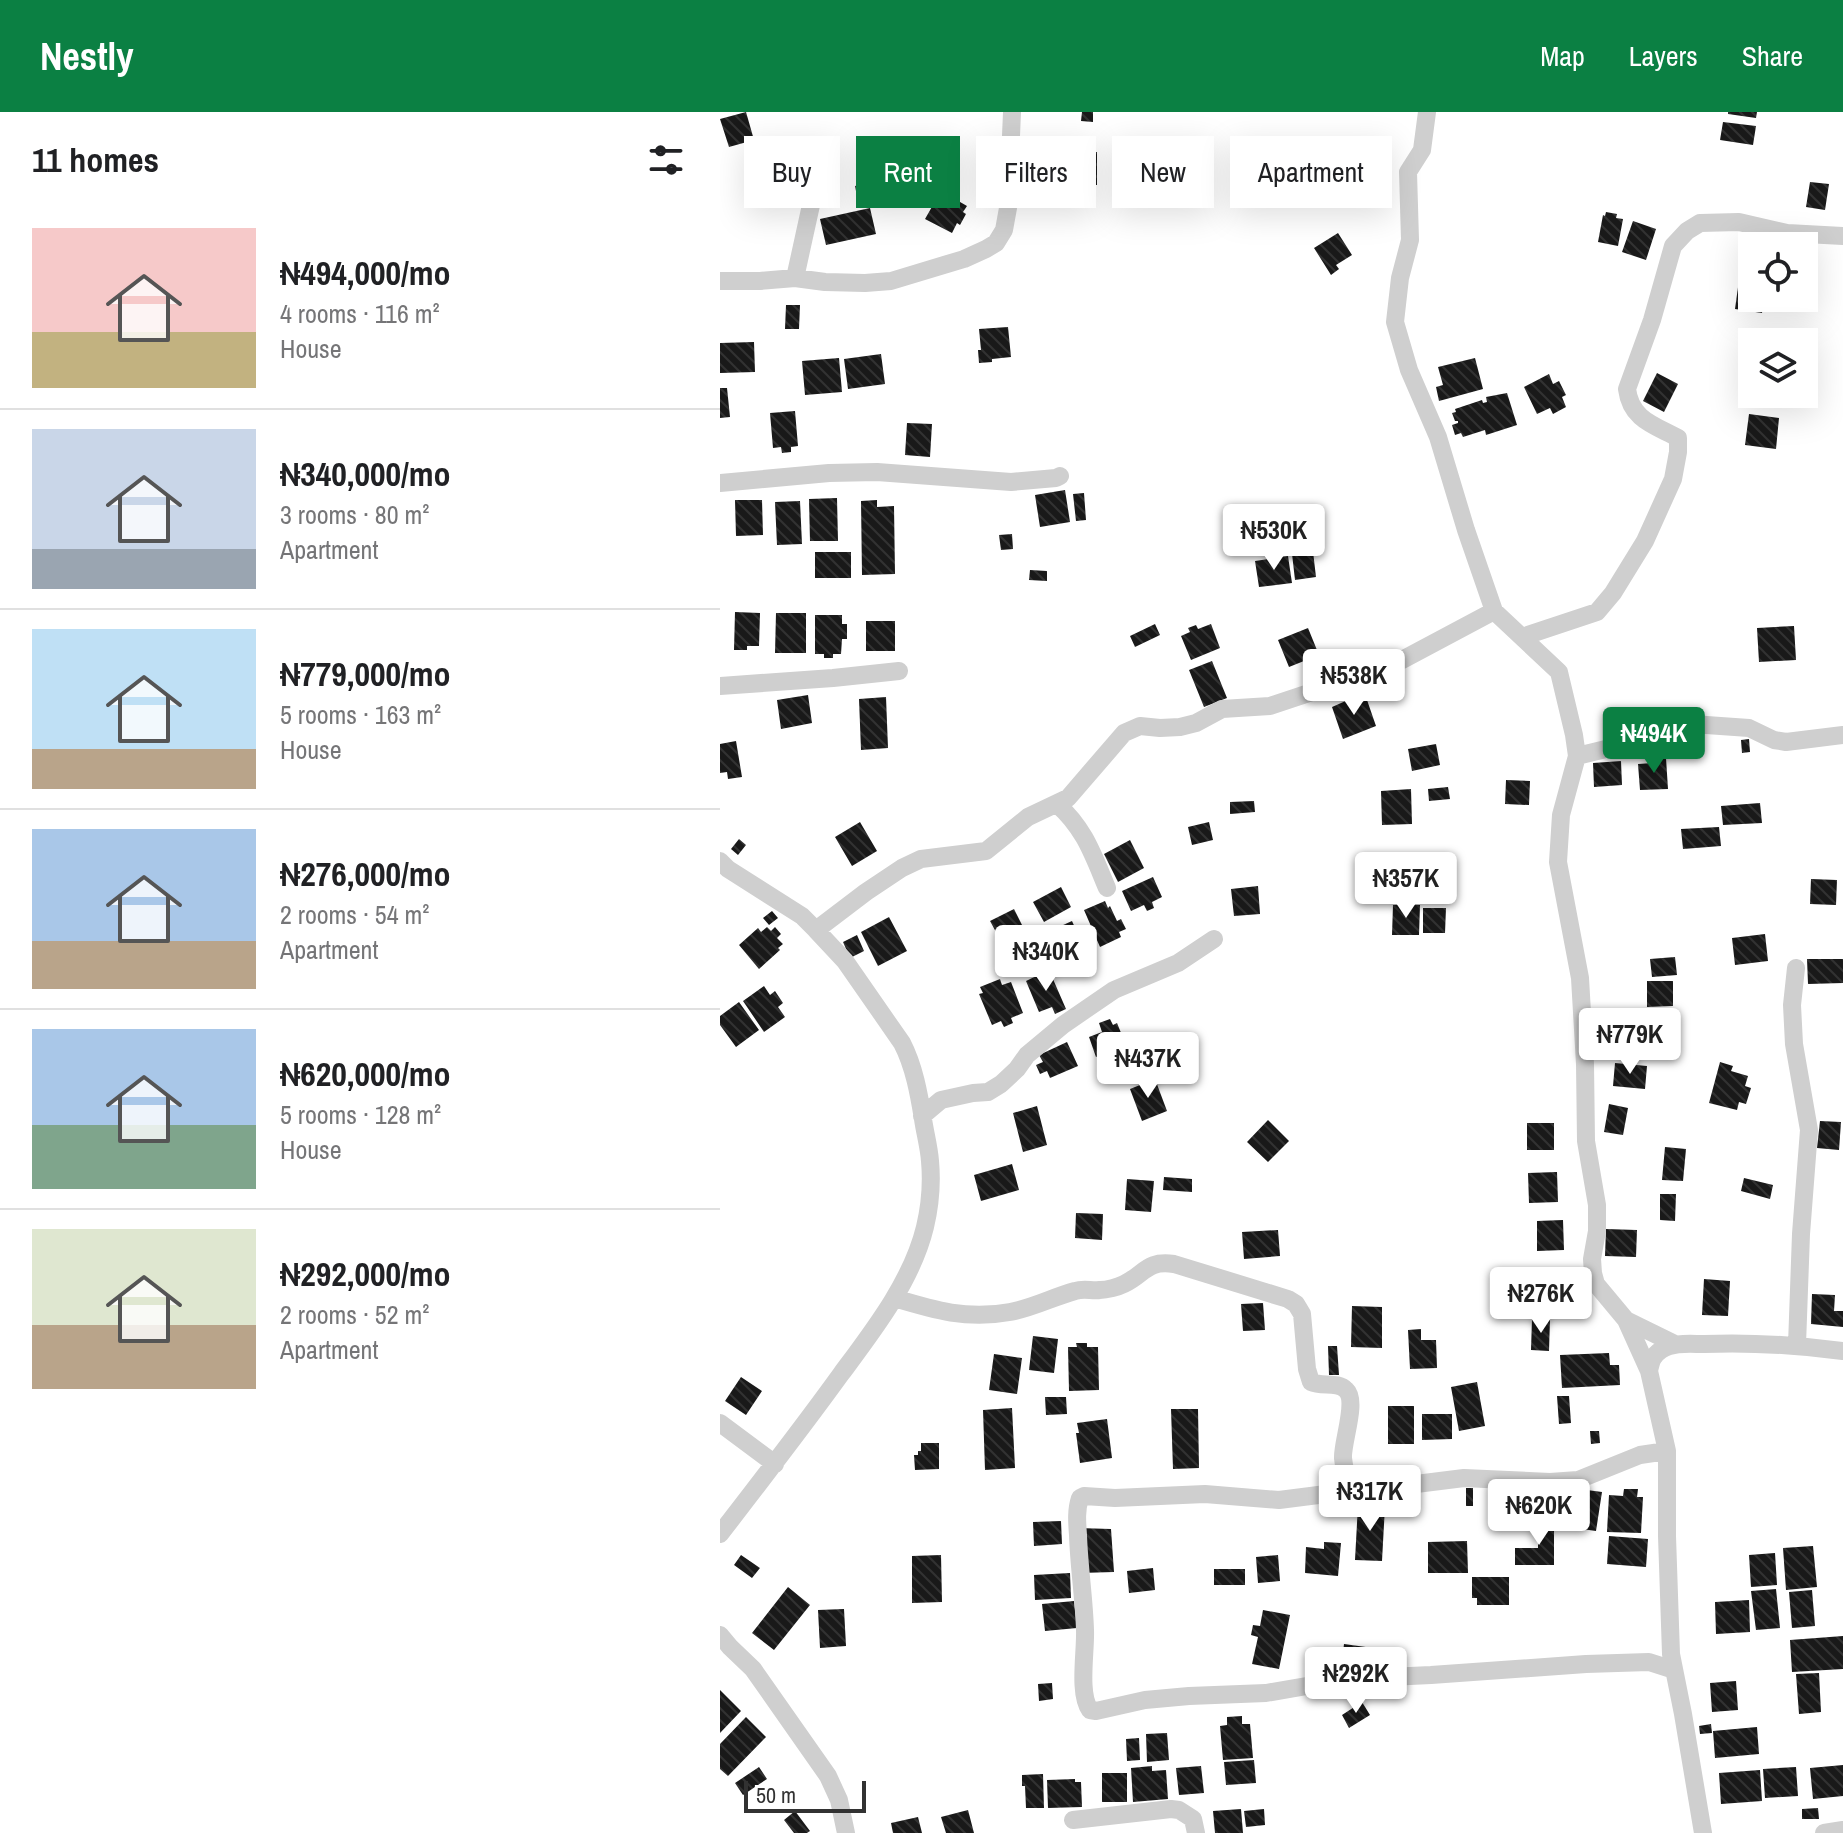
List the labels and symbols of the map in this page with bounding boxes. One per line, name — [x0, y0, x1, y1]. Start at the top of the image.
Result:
pin: ₦530K — [1218, 504, 1330, 572]
pin: ₦538K — [1298, 649, 1410, 717]
pin: ₦494K — [1598, 707, 1710, 775]
pin: ₦357K — [1350, 852, 1462, 920]
pin: ₦340K — [990, 925, 1102, 993]
pin: ₦779K — [1574, 1008, 1686, 1076]
pin: ₦437K — [1092, 1032, 1204, 1100]
pin: ₦276K — [1485, 1267, 1597, 1335]
pin: ₦317K — [1314, 1465, 1426, 1533]
pin: ₦620K — [1483, 1479, 1595, 1547]
pin: ₦292K — [1300, 1647, 1412, 1715]
scale bar — [744, 1777, 866, 1813]

